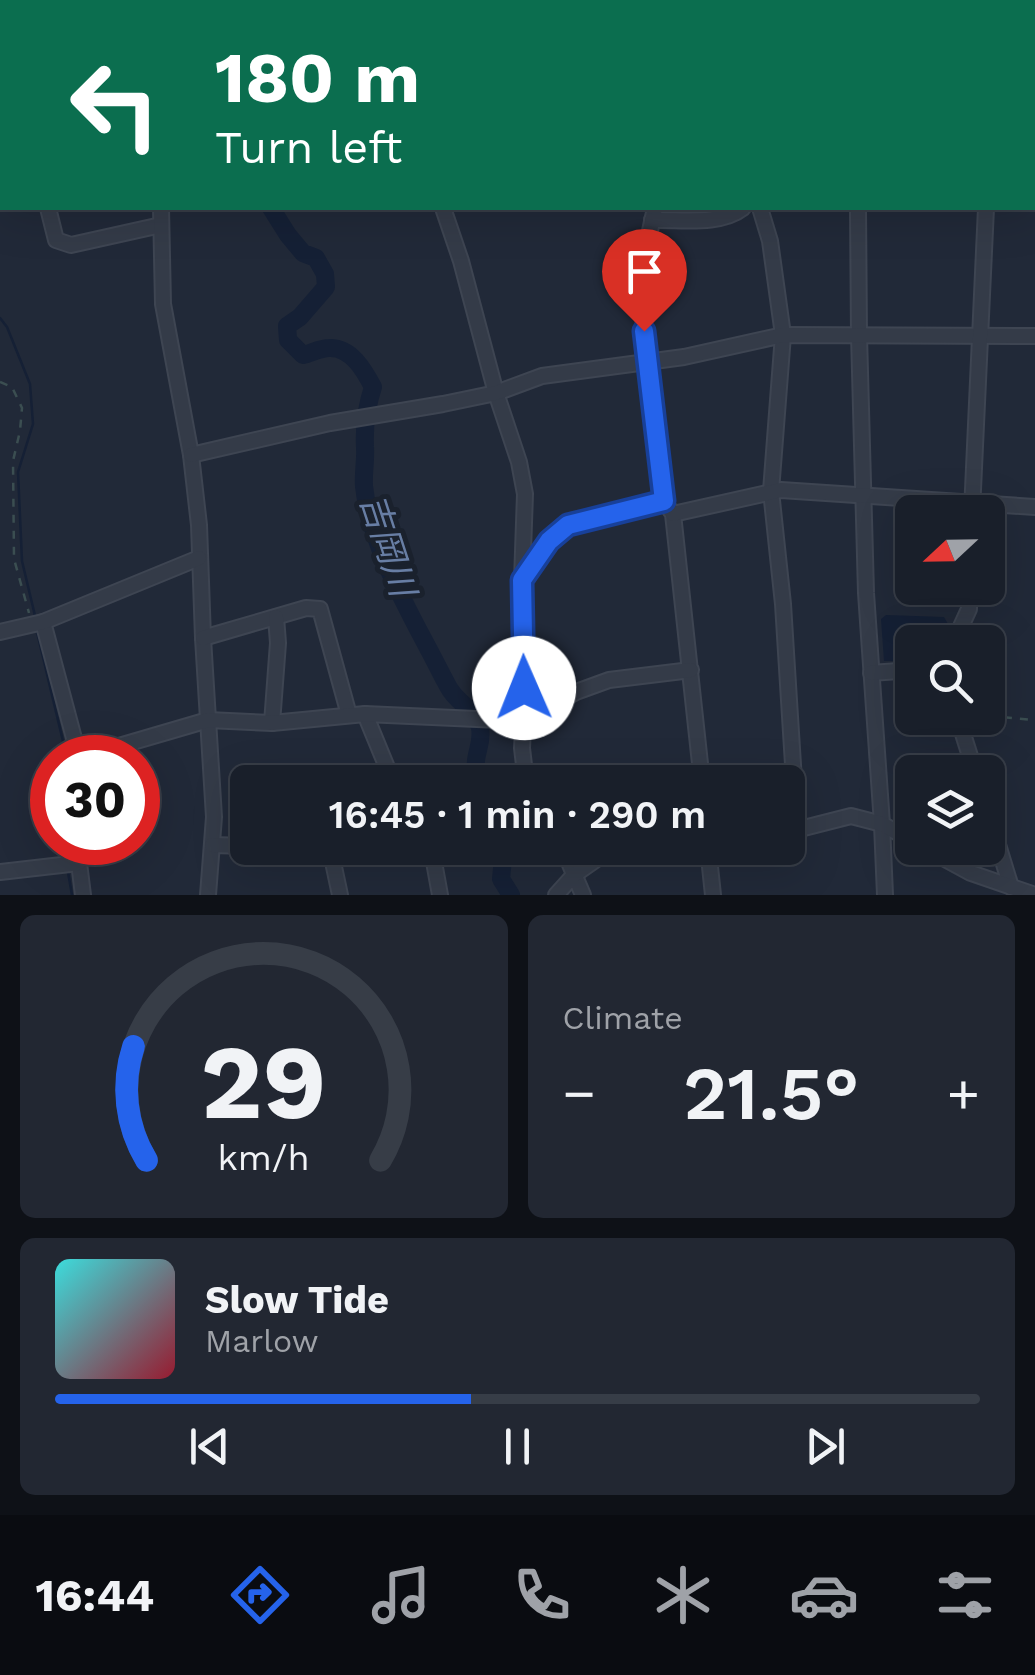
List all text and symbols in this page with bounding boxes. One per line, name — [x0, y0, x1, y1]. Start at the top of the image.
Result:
text: 180 m — [215, 37, 420, 119]
icon: left — [50, 40, 180, 170]
text: Turn left — [215, 121, 402, 174]
pin — [602, 229, 687, 332]
icon: arrive — [617, 244, 672, 299]
water label: 吉岡川 — [352, 489, 425, 605]
north arrow — [895, 495, 1005, 605]
map controls — [895, 495, 1005, 865]
button: search — [895, 625, 1005, 735]
position arrow — [472, 636, 576, 740]
speed limit sign: 30 — [30, 735, 160, 865]
button: layers — [895, 755, 1005, 865]
text: 16:45 · 1 min · 290 m — [329, 793, 706, 837]
text: Climate — [563, 999, 683, 1037]
text: 29 — [201, 1021, 327, 1143]
text: 21.5° — [683, 1049, 859, 1137]
text: − — [563, 1061, 596, 1125]
text: + — [947, 1061, 980, 1125]
text: km/h — [218, 1137, 310, 1179]
text: Slow Tide — [205, 1278, 389, 1322]
text: Marlow — [205, 1322, 319, 1360]
icon: previous — [182, 1419, 237, 1474]
icon: pause — [490, 1419, 545, 1474]
icon: next — [798, 1419, 853, 1474]
icon: directions — [225, 1560, 295, 1630]
icon: music — [366, 1560, 436, 1630]
icon: phone — [507, 1560, 577, 1630]
icon: climate — [648, 1560, 718, 1630]
icon: car — [789, 1560, 859, 1630]
icon: filters — [930, 1560, 1000, 1630]
text: 16:44 — [35, 1569, 154, 1622]

